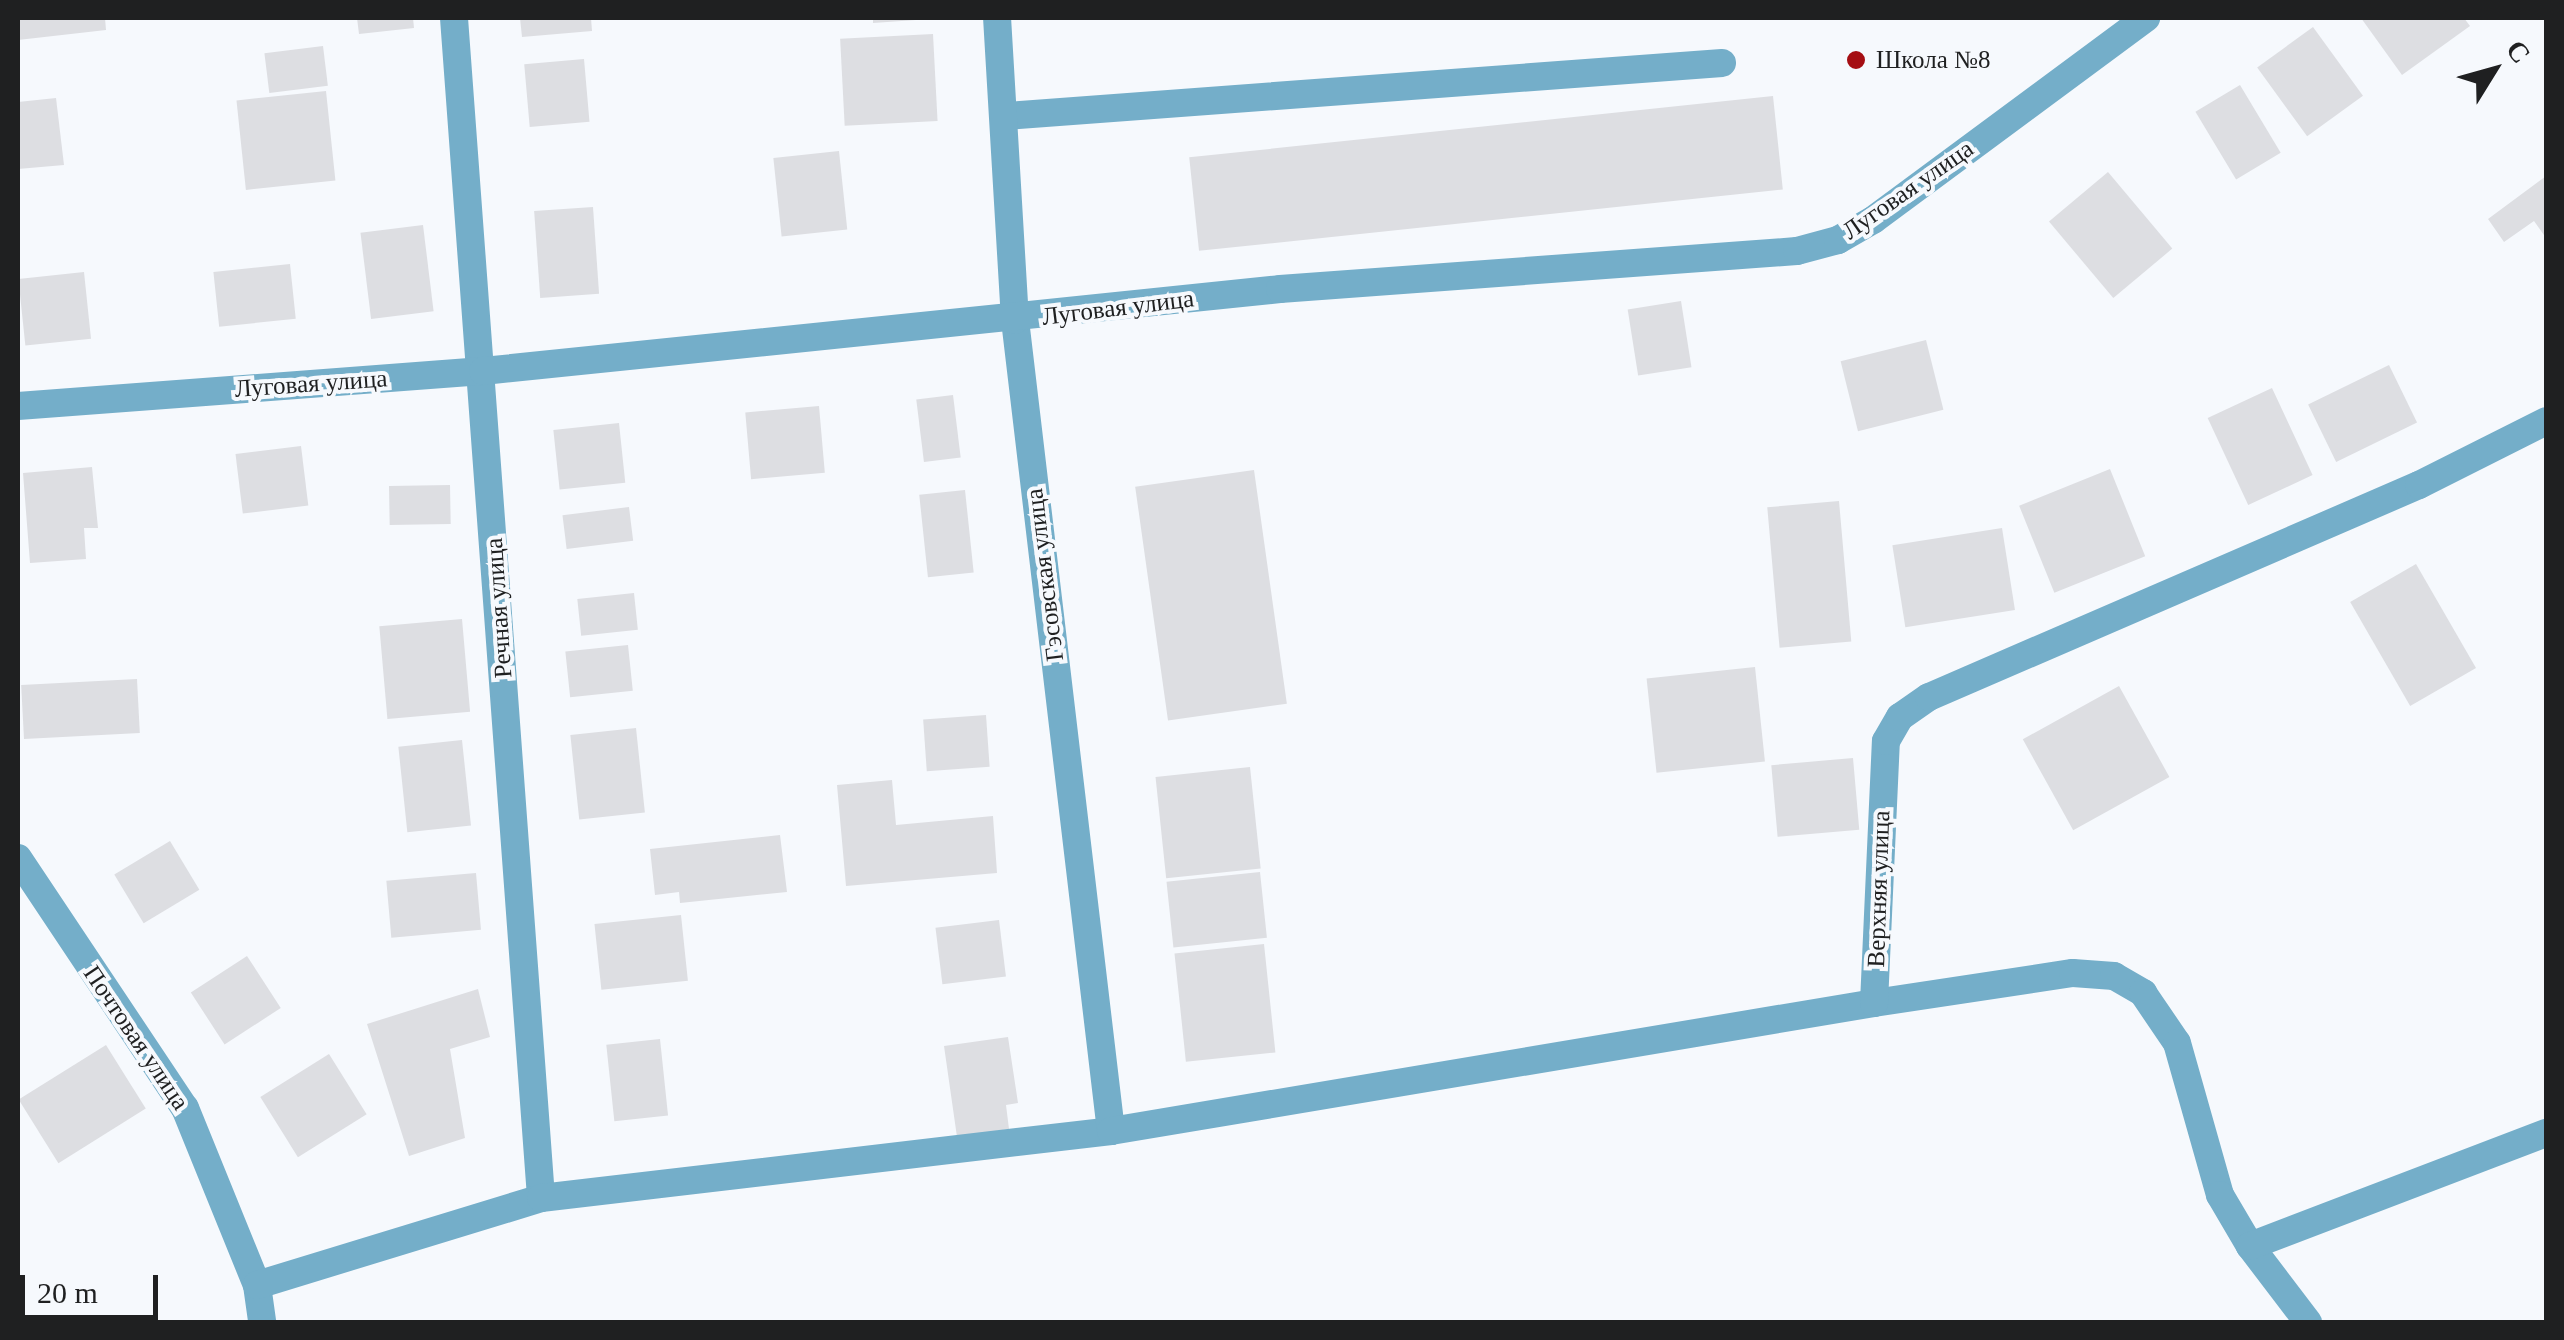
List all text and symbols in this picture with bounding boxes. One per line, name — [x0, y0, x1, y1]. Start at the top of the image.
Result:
north arrow — [2444, 20, 2544, 120]
text: С — [2500, 34, 2537, 69]
place label: Школа №8 — [1876, 45, 1990, 75]
marker: Школа №8 — [1845, 49, 1867, 71]
street label: Луговая улица — [1837, 134, 1979, 246]
street label: Луговая улица — [1040, 284, 1196, 332]
street label: Луговая улица — [234, 364, 388, 404]
street label: Гэсовская улица — [1020, 487, 1070, 663]
street label: Речная улица — [479, 537, 519, 679]
street label: Верхняя улица — [1861, 810, 1897, 968]
street label: Почтовая улица — [77, 960, 195, 1116]
scale bar — [25, 1255, 162, 1317]
text: 20 m — [37, 1276, 98, 1309]

